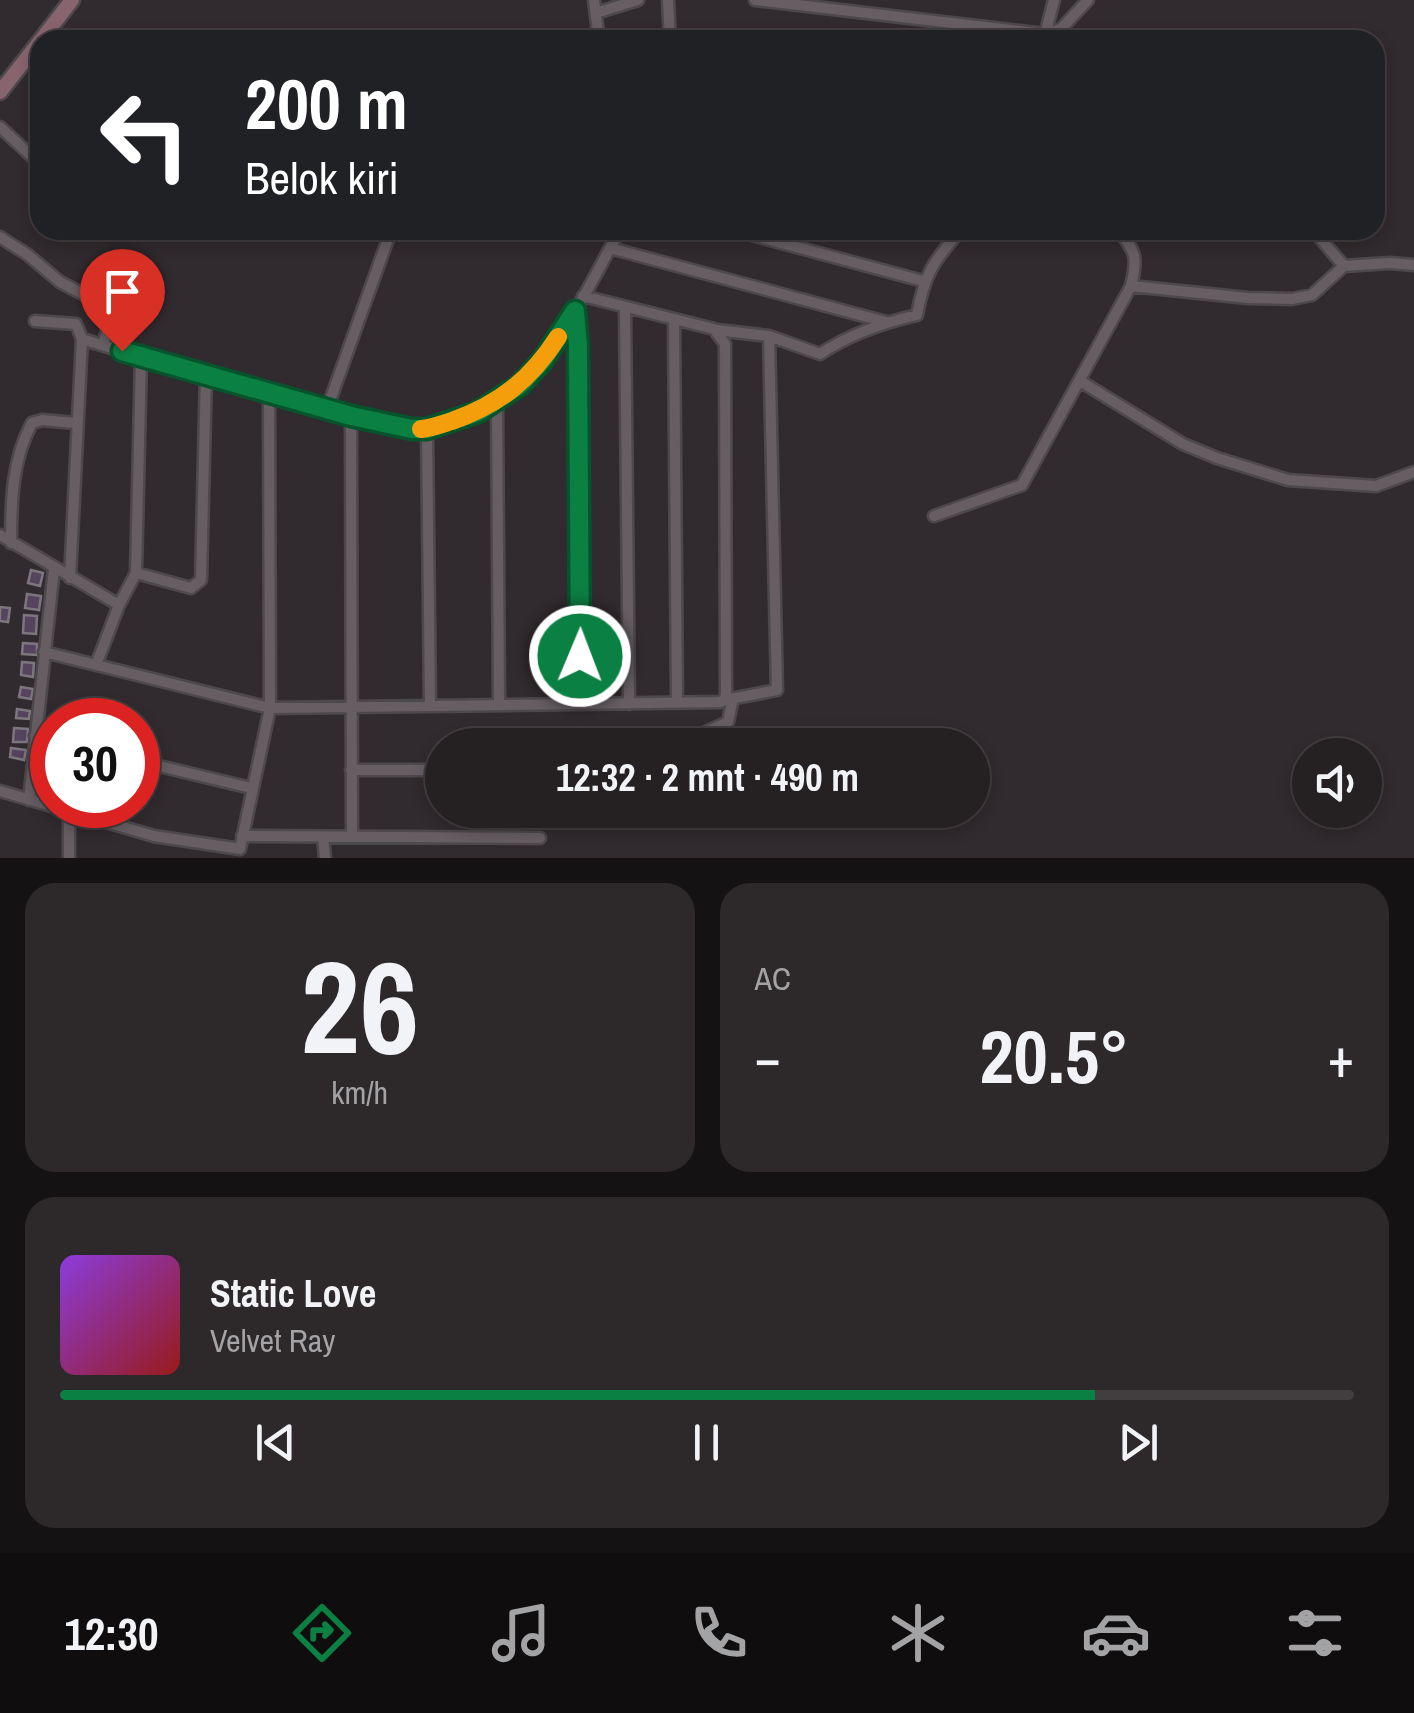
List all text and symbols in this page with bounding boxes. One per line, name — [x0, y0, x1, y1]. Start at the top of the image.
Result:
text: 200 m — [245, 57, 408, 151]
icon: left — [80, 70, 210, 200]
text: Belok kiri — [245, 147, 399, 208]
pin — [80, 249, 165, 352]
icon: arrive — [95, 264, 150, 319]
position arrow — [528, 604, 632, 708]
speed limit sign: 30 — [30, 698, 160, 828]
map controls — [1292, 738, 1382, 828]
button: sound — [1292, 738, 1382, 828]
text: 12:32 · 2 mnt · 490 m — [556, 752, 859, 803]
text: 26 — [300, 918, 419, 1094]
text: AC — [755, 957, 791, 1000]
text: 20.5° — [979, 1005, 1129, 1106]
text: − — [755, 1020, 781, 1094]
text: + — [1328, 1020, 1354, 1094]
text: km/h — [331, 1071, 388, 1114]
text: Static Love — [210, 1268, 376, 1319]
text: Velvet Ray — [210, 1319, 335, 1362]
icon: previous — [248, 1415, 303, 1470]
icon: pause — [679, 1415, 734, 1470]
icon: next — [1111, 1415, 1166, 1470]
icon: directions — [287, 1598, 357, 1668]
icon: music — [486, 1598, 556, 1668]
icon: phone — [684, 1598, 754, 1668]
icon: climate — [883, 1598, 953, 1668]
icon: car — [1081, 1598, 1151, 1668]
icon: filters — [1280, 1598, 1350, 1668]
text: 12:30 — [64, 1603, 159, 1664]

